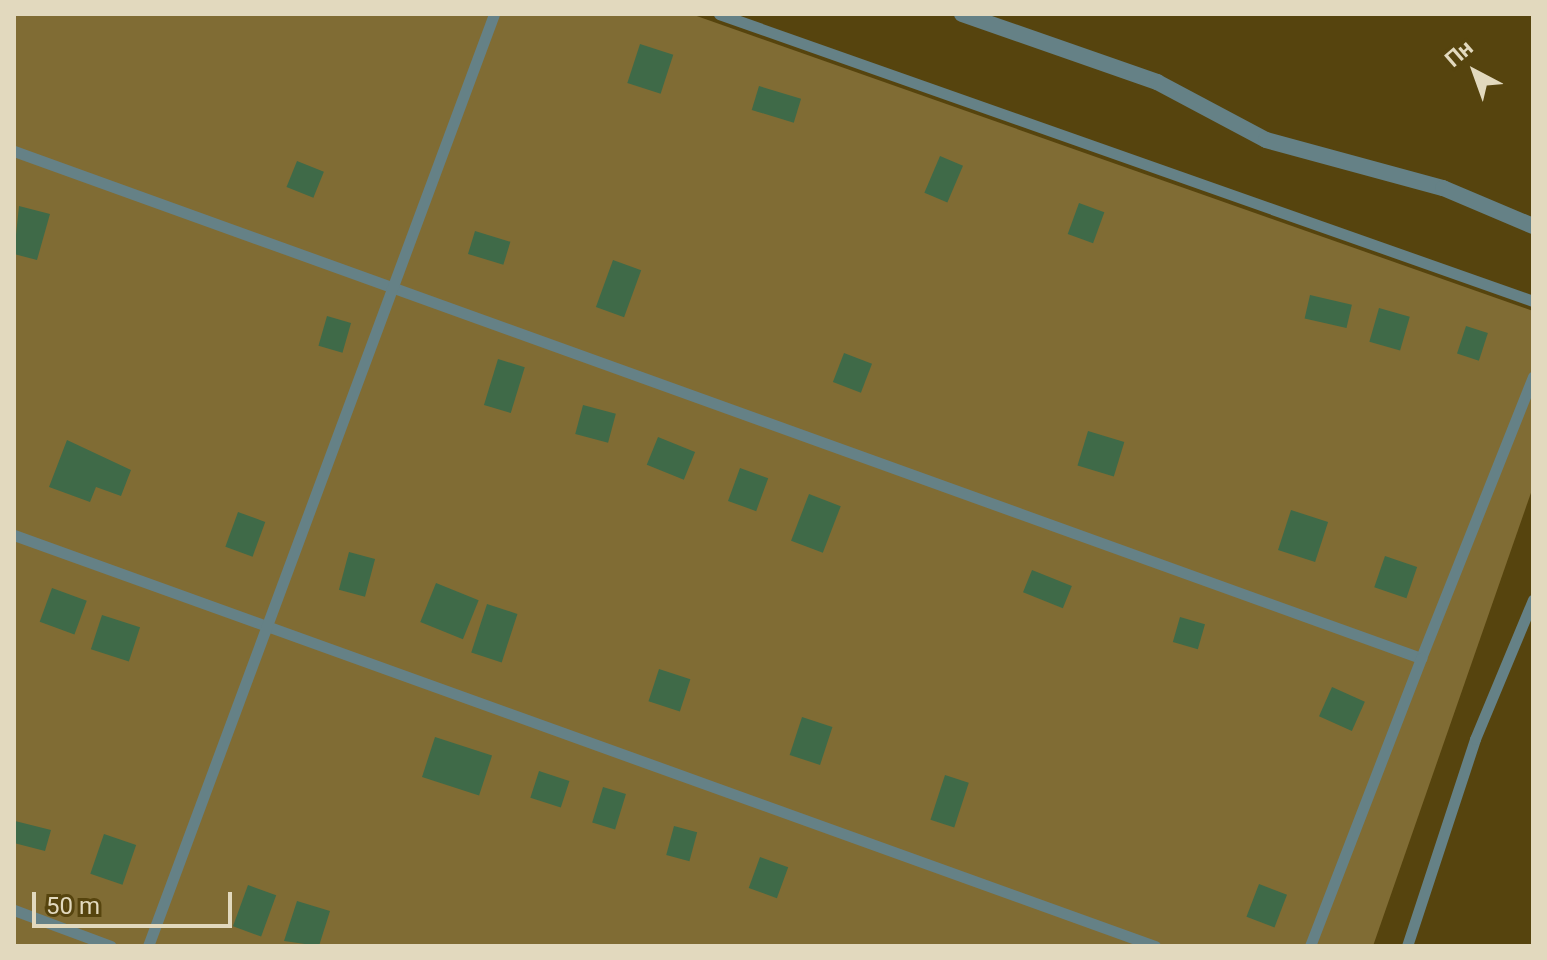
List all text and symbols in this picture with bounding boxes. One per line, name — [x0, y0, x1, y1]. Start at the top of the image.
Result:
north arrow — [1435, 32, 1515, 112]
text: Пн — [1440, 35, 1478, 72]
scale bar — [36, 876, 236, 926]
text: 50 m — [46, 892, 100, 920]

